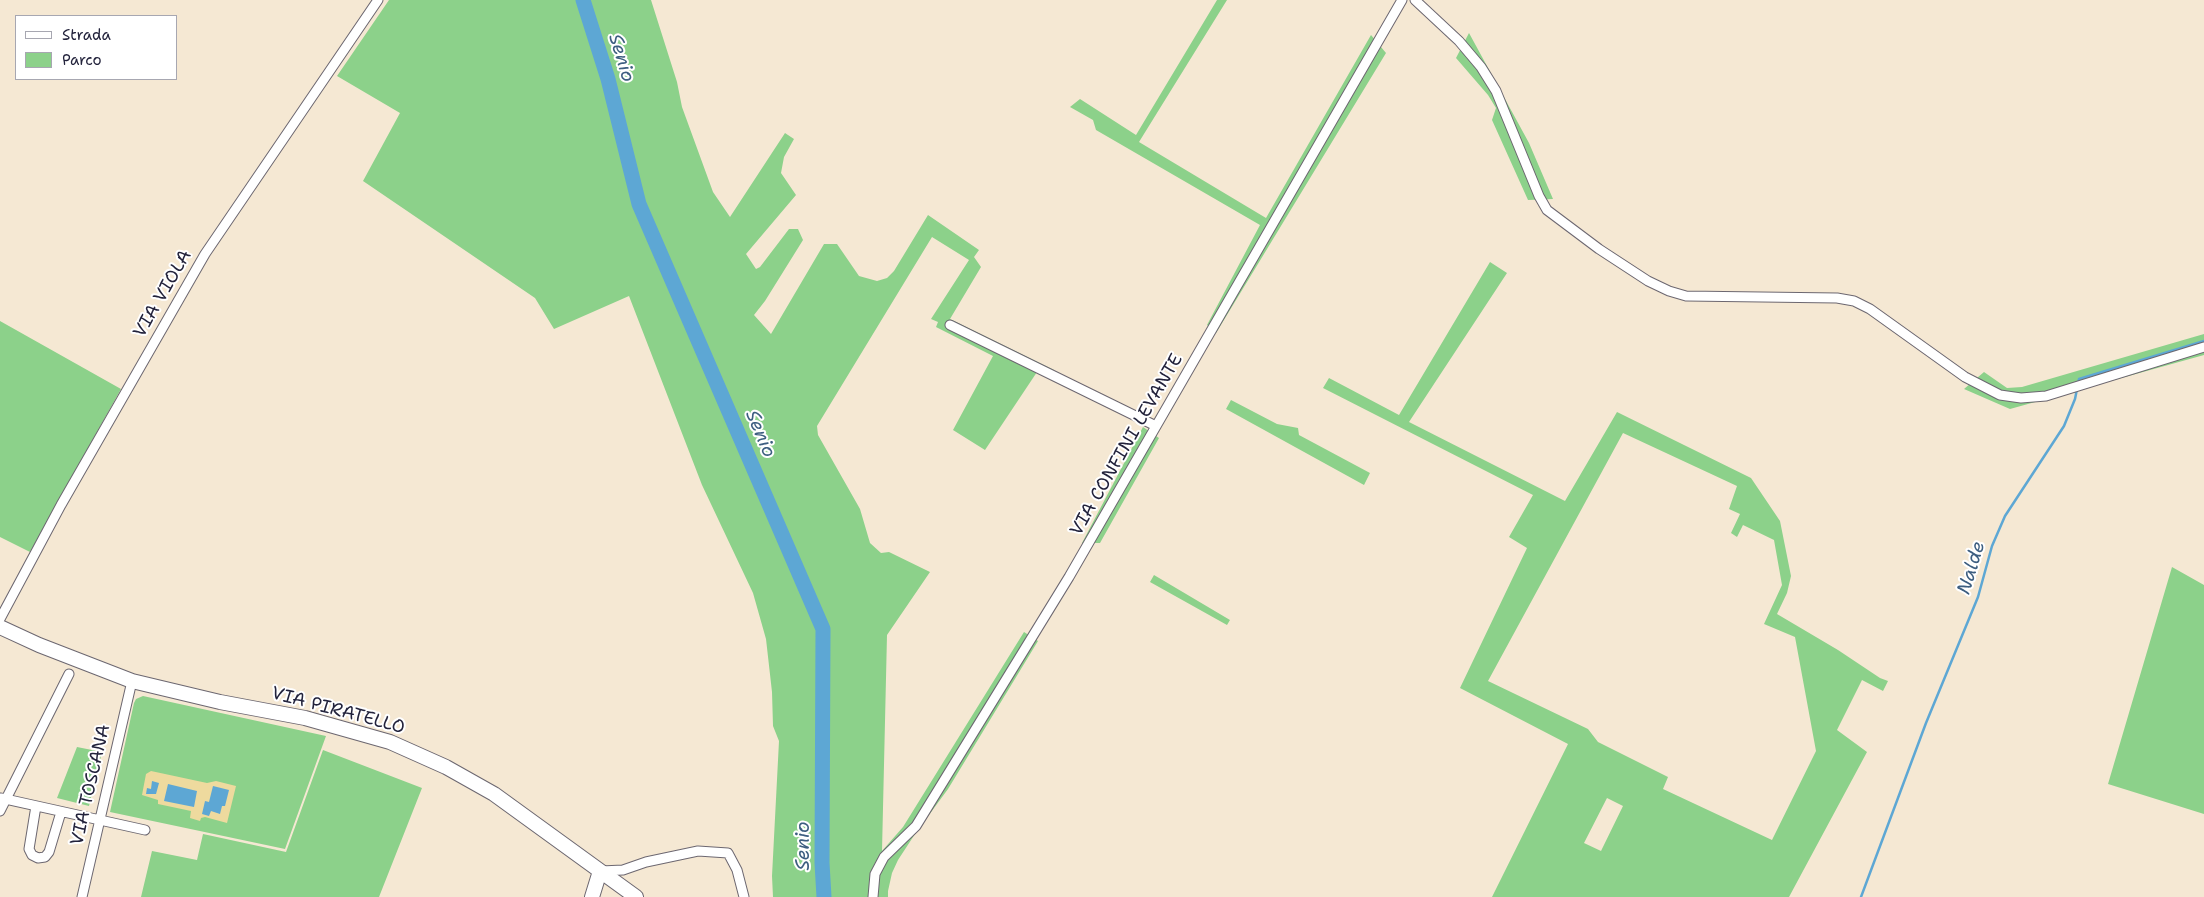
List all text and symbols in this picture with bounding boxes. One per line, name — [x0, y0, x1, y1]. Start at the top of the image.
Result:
legend — [15, 15, 178, 80]
text: Strada — [62, 25, 111, 45]
water label: Senio — [603, 31, 639, 85]
text: Parco — [62, 50, 102, 70]
street label: VIA VIOLA — [129, 246, 197, 342]
street label: VIA CONFINI LEVANTE — [1066, 350, 1188, 540]
water label: Senio — [740, 407, 780, 461]
water label: Nalde — [1953, 539, 1991, 597]
street label: VIA PIRATELLO — [269, 683, 407, 739]
street label: VIA TOSCANA — [67, 722, 115, 848]
water label: Senio — [793, 821, 815, 871]

